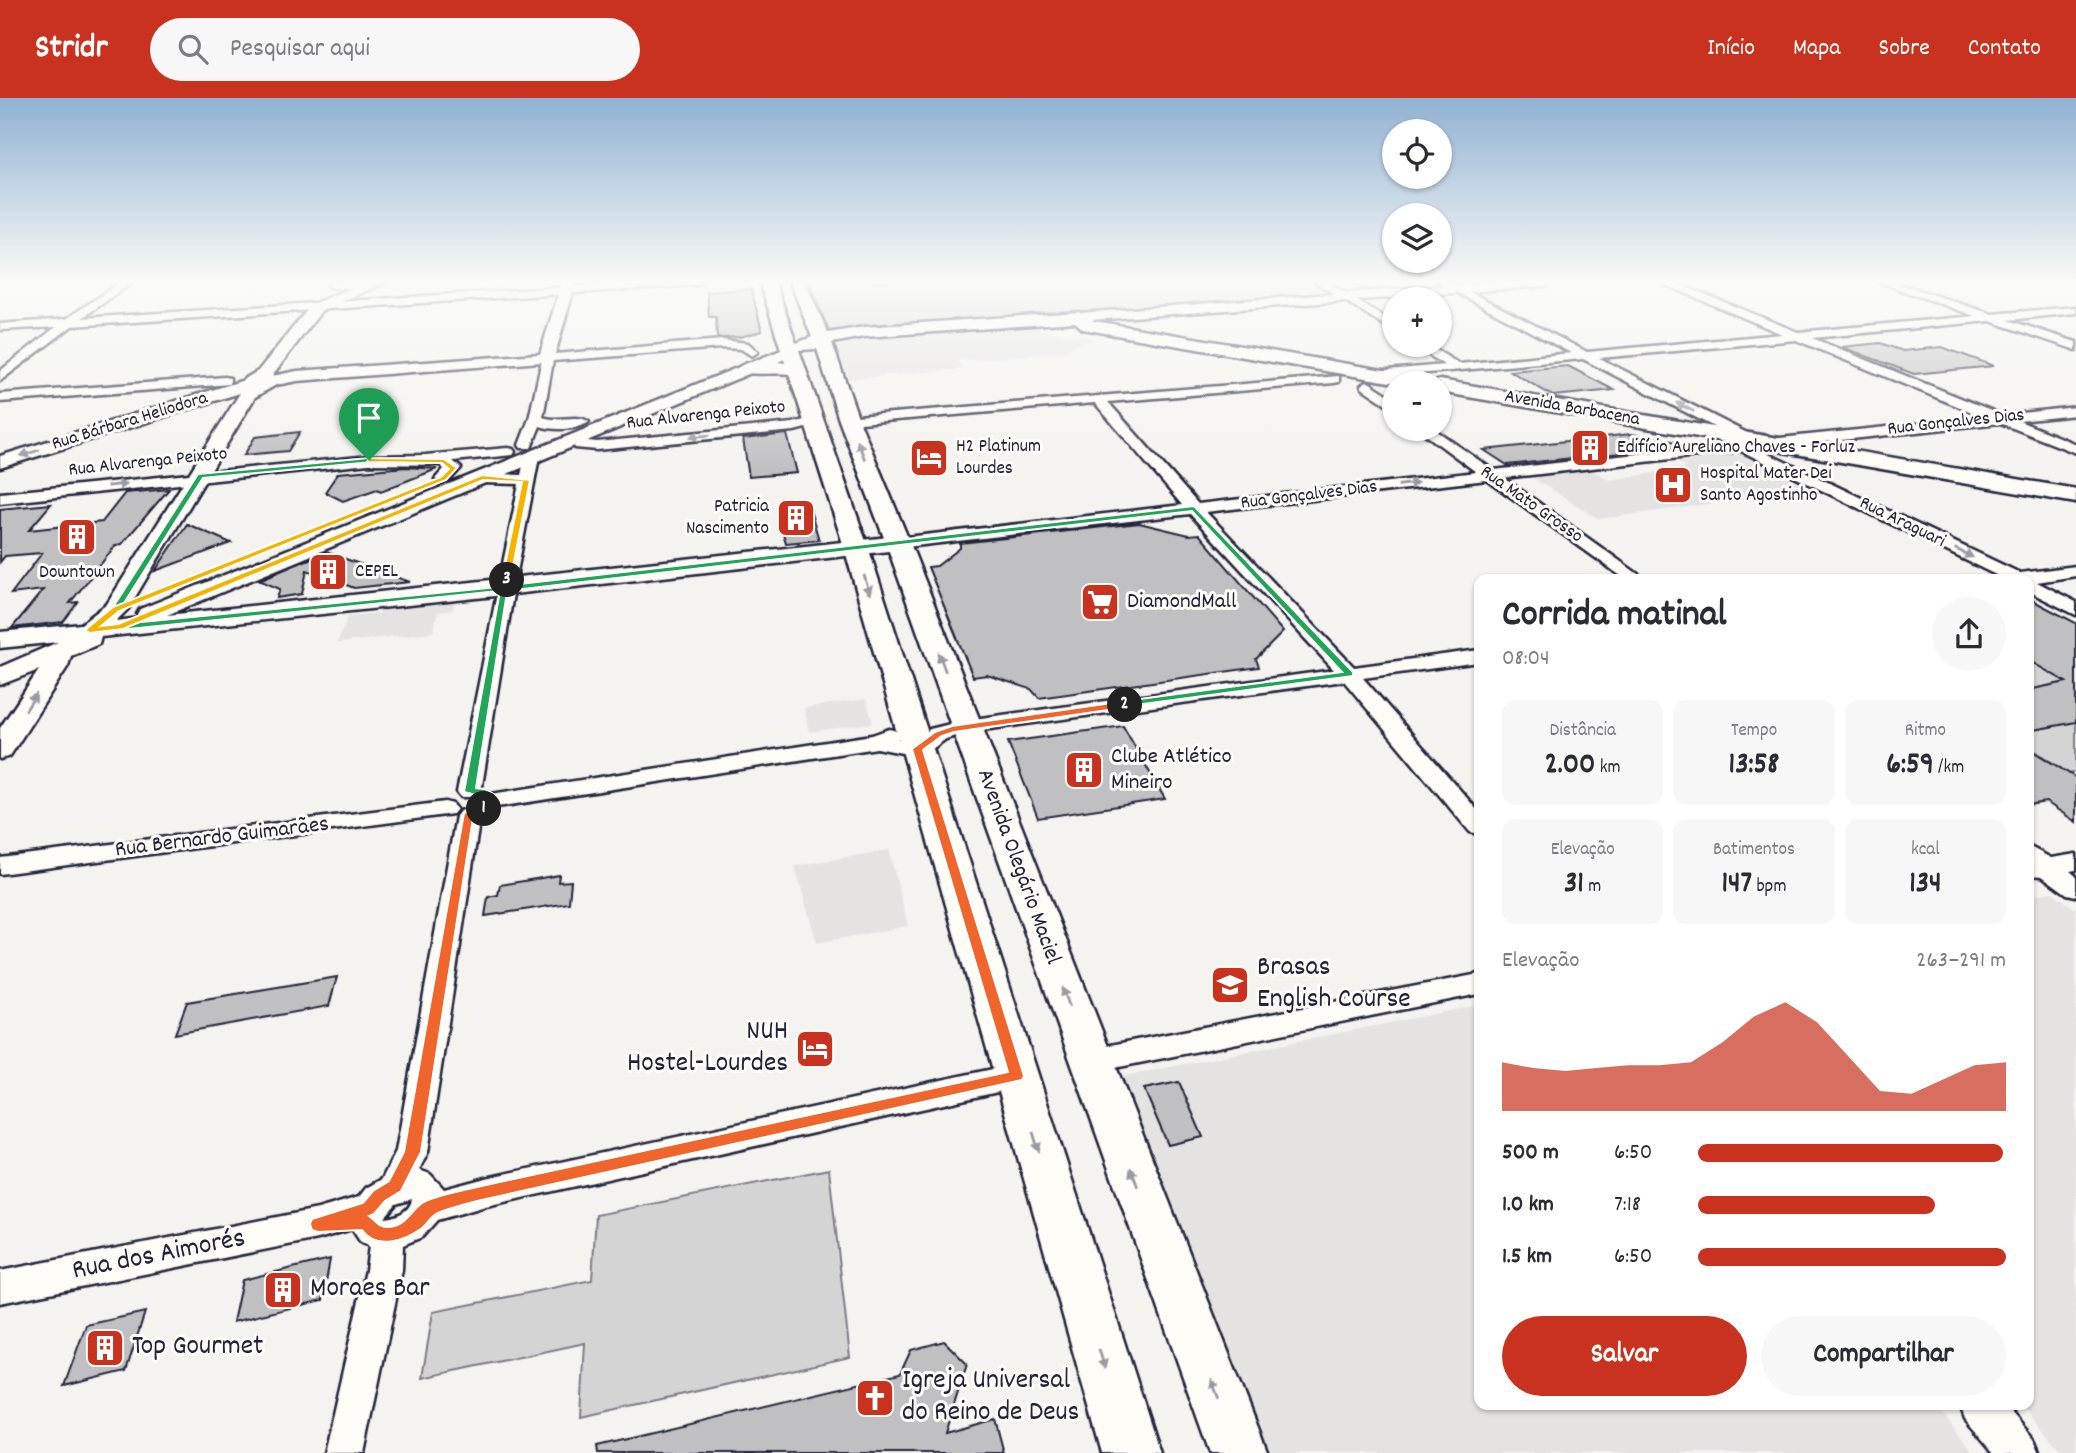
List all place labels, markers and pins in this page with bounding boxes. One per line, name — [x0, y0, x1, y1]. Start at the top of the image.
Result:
pin — [339, 388, 399, 460]
building icon: Edifício Aureliano Chaves - Forluz — [1569, 427, 1611, 469]
place label: H2 Platinum Lourdes — [956, 434, 1041, 483]
place label: Edifício Aureliano Chaves - Forluz — [1617, 435, 1855, 462]
hotel icon: H2 Platinum Lourdes — [908, 437, 950, 479]
place label: Hospital Mater Dei Santo Agostinho — [1700, 461, 1832, 510]
hospital icon: Hospital Mater Dei Santo Agostinho — [1652, 464, 1694, 506]
place label: Patricia Nascimento — [686, 494, 770, 543]
building icon: Patricia Nascimento — [775, 497, 817, 539]
building icon: Downtown — [56, 516, 98, 558]
building icon: CEPEL — [307, 551, 349, 593]
place label: CEPEL — [355, 559, 398, 586]
place label: Downtown — [39, 560, 115, 587]
pin: 3 — [490, 562, 524, 598]
supermarket icon: DiamondMall — [1079, 581, 1121, 623]
place label: DiamondMall — [1127, 586, 1237, 619]
pin: 2 — [1108, 688, 1142, 722]
place label: Clube Atlético Mineiro — [1111, 741, 1232, 800]
building icon: Clube Atlético Mineiro — [1063, 749, 1105, 791]
pin: 1 — [466, 792, 502, 826]
place label: Brasas English Course — [1257, 949, 1411, 1021]
school or university icon: Brasas English Course — [1209, 964, 1251, 1006]
place label: NUH Hostel-Lourdes — [627, 1013, 788, 1085]
hotel icon: NUH Hostel-Lourdes — [794, 1028, 836, 1070]
building icon: Moraes Bar — [262, 1269, 304, 1311]
place label: Moraes Bar — [310, 1270, 430, 1310]
building icon: Top Gourmet — [84, 1327, 126, 1369]
place label: Top Gourmet — [132, 1328, 263, 1368]
place label: Igreja Universal do Reino de Deus — [902, 1362, 1079, 1434]
church icon: Igreja Universal do Reino de Deus — [854, 1377, 896, 1419]

